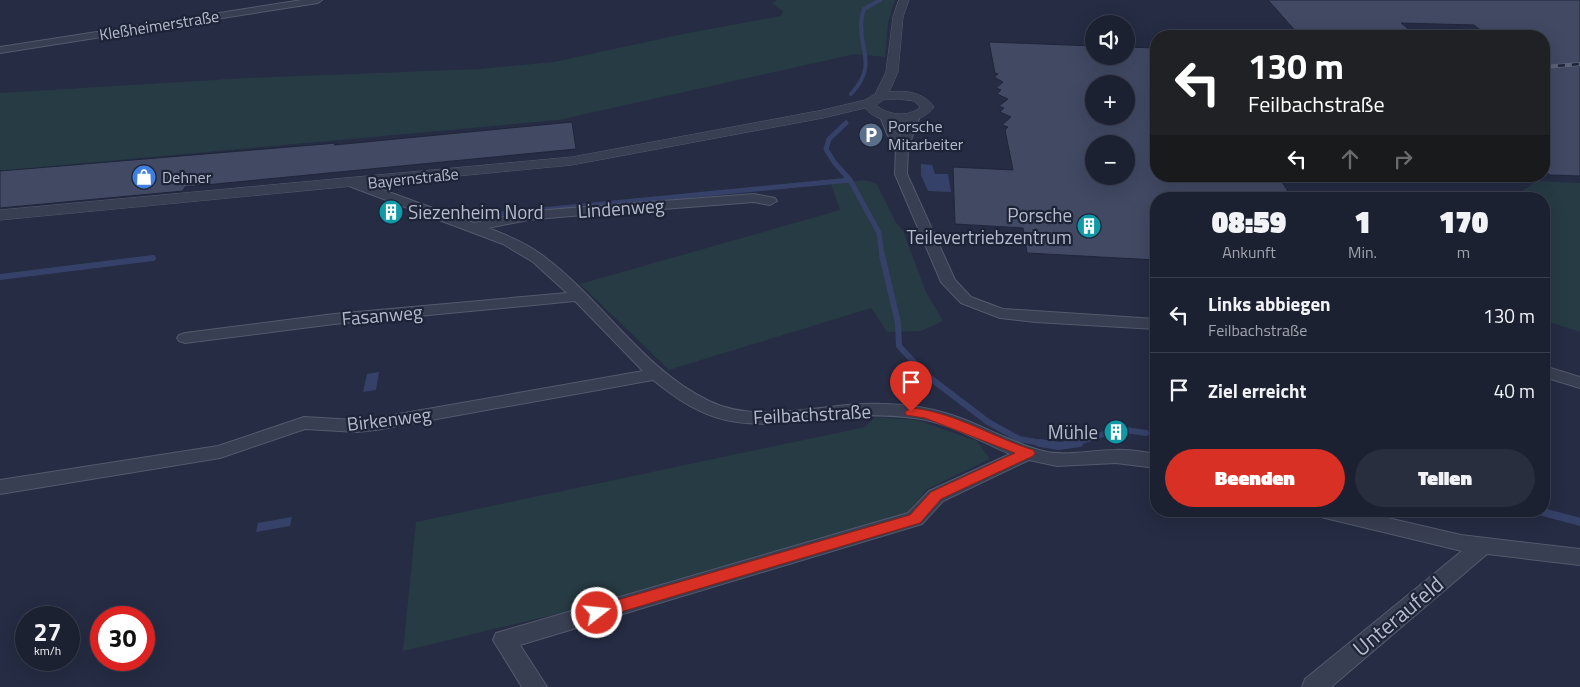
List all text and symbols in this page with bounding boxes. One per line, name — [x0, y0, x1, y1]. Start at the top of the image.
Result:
street label: Kleßheimerstraße — [97, 4, 221, 46]
map controls — [1085, 15, 1135, 185]
button: sound — [1085, 15, 1135, 65]
text: 130 m — [1248, 39, 1344, 93]
icon: left — [1165, 50, 1230, 115]
button: + — [1085, 75, 1135, 125]
text: Feilbachstraße — [1248, 87, 1385, 121]
place label: Porsche Mitarbeiter — [888, 114, 964, 156]
parking icon: Porsche Mitarbeiter — [858, 122, 884, 148]
button: − — [1085, 135, 1135, 185]
icon: left — [1283, 145, 1311, 173]
icon: ahead — [1336, 145, 1364, 173]
icon: right — [1389, 145, 1417, 173]
street label: Bayernstraße — [366, 161, 460, 195]
shop icon: Dehner — [131, 164, 157, 190]
place label: Dehner — [162, 165, 212, 189]
street label: Lindenweg — [577, 190, 666, 225]
place label: Siezenheim Nord — [408, 197, 544, 226]
building icon: Siezenheim Nord — [378, 199, 404, 225]
text: 08:59 — [1212, 199, 1286, 245]
text: 1 — [1354, 199, 1371, 245]
text: 170 — [1439, 199, 1488, 245]
place label: Porsche Teilevertriebzentrum — [907, 200, 1072, 251]
building icon: Porsche Teilevertriebzentrum — [1076, 213, 1102, 239]
text: Ankunft — [1222, 240, 1276, 264]
text: Min. — [1348, 240, 1377, 264]
text: m — [1457, 240, 1470, 264]
text: Links abbiegen — [1208, 289, 1331, 318]
street label: Fasanweg — [340, 297, 424, 332]
icon: left — [1165, 301, 1193, 329]
text: 130 m — [1483, 301, 1535, 330]
text: Feilbachstraße — [1208, 318, 1307, 342]
pin — [890, 361, 932, 412]
icon: arrive — [897, 368, 925, 396]
icon: arrive — [1165, 376, 1193, 404]
text: Ziel erreicht — [1208, 376, 1306, 405]
text: 40 m — [1494, 376, 1535, 405]
street label: Feilbachstraße — [752, 396, 872, 431]
street label: Birkenweg — [345, 399, 433, 438]
place label: Mühle — [1048, 417, 1098, 446]
building icon: Mühle — [1103, 419, 1129, 445]
button: Beenden — [1165, 449, 1345, 507]
button: Teilen — [1355, 449, 1535, 507]
street label: Unteraufeld — [1345, 568, 1451, 664]
position arrow — [570, 586, 622, 638]
speed limit sign: 30 — [90, 606, 155, 671]
text: 27 — [33, 613, 62, 651]
text: km/h — [34, 641, 61, 660]

